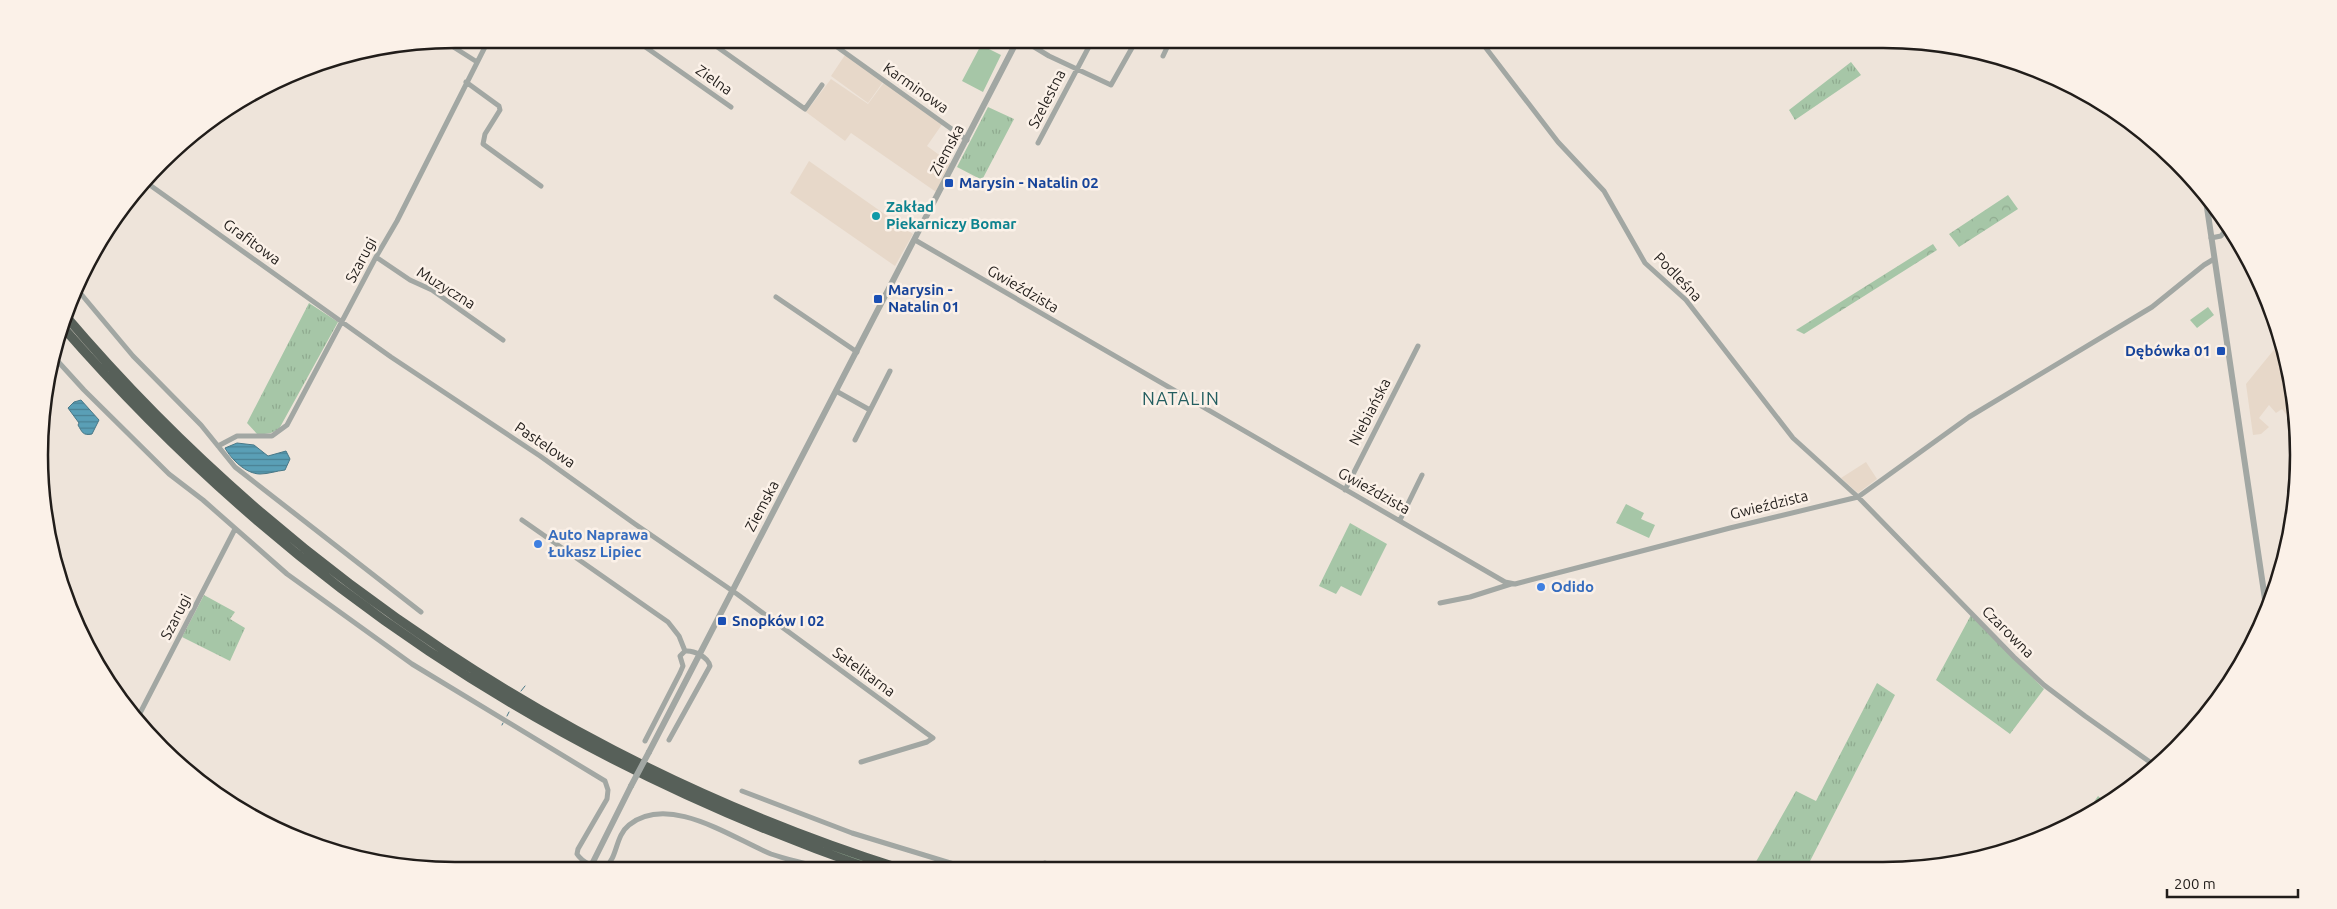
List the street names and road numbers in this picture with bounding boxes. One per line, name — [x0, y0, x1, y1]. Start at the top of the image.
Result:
street label: Karminowa — [880, 59, 952, 116]
street label: Zielna — [693, 61, 736, 98]
street label: Szelestna — [1024, 66, 1069, 131]
street label: Ziemska — [926, 121, 967, 178]
street label: Grafitowa — [220, 215, 284, 268]
street label: Szarugi — [342, 234, 380, 285]
street label: Podleśna — [1651, 249, 1706, 305]
street label: Gwieździsta — [985, 261, 1062, 316]
street label: Muzyczna — [414, 263, 479, 312]
street label: Niebiańska — [1345, 375, 1394, 448]
street label: Pastelowa — [512, 418, 579, 471]
street label: Gwieździsta — [1335, 464, 1413, 517]
street label: Ziemska — [741, 477, 782, 534]
street label: Gwieździsta — [1728, 487, 1810, 522]
street label: Szarugi — [157, 591, 194, 642]
street label: Czarowna — [1979, 602, 2038, 661]
street label: Satelitarna — [830, 643, 899, 700]

